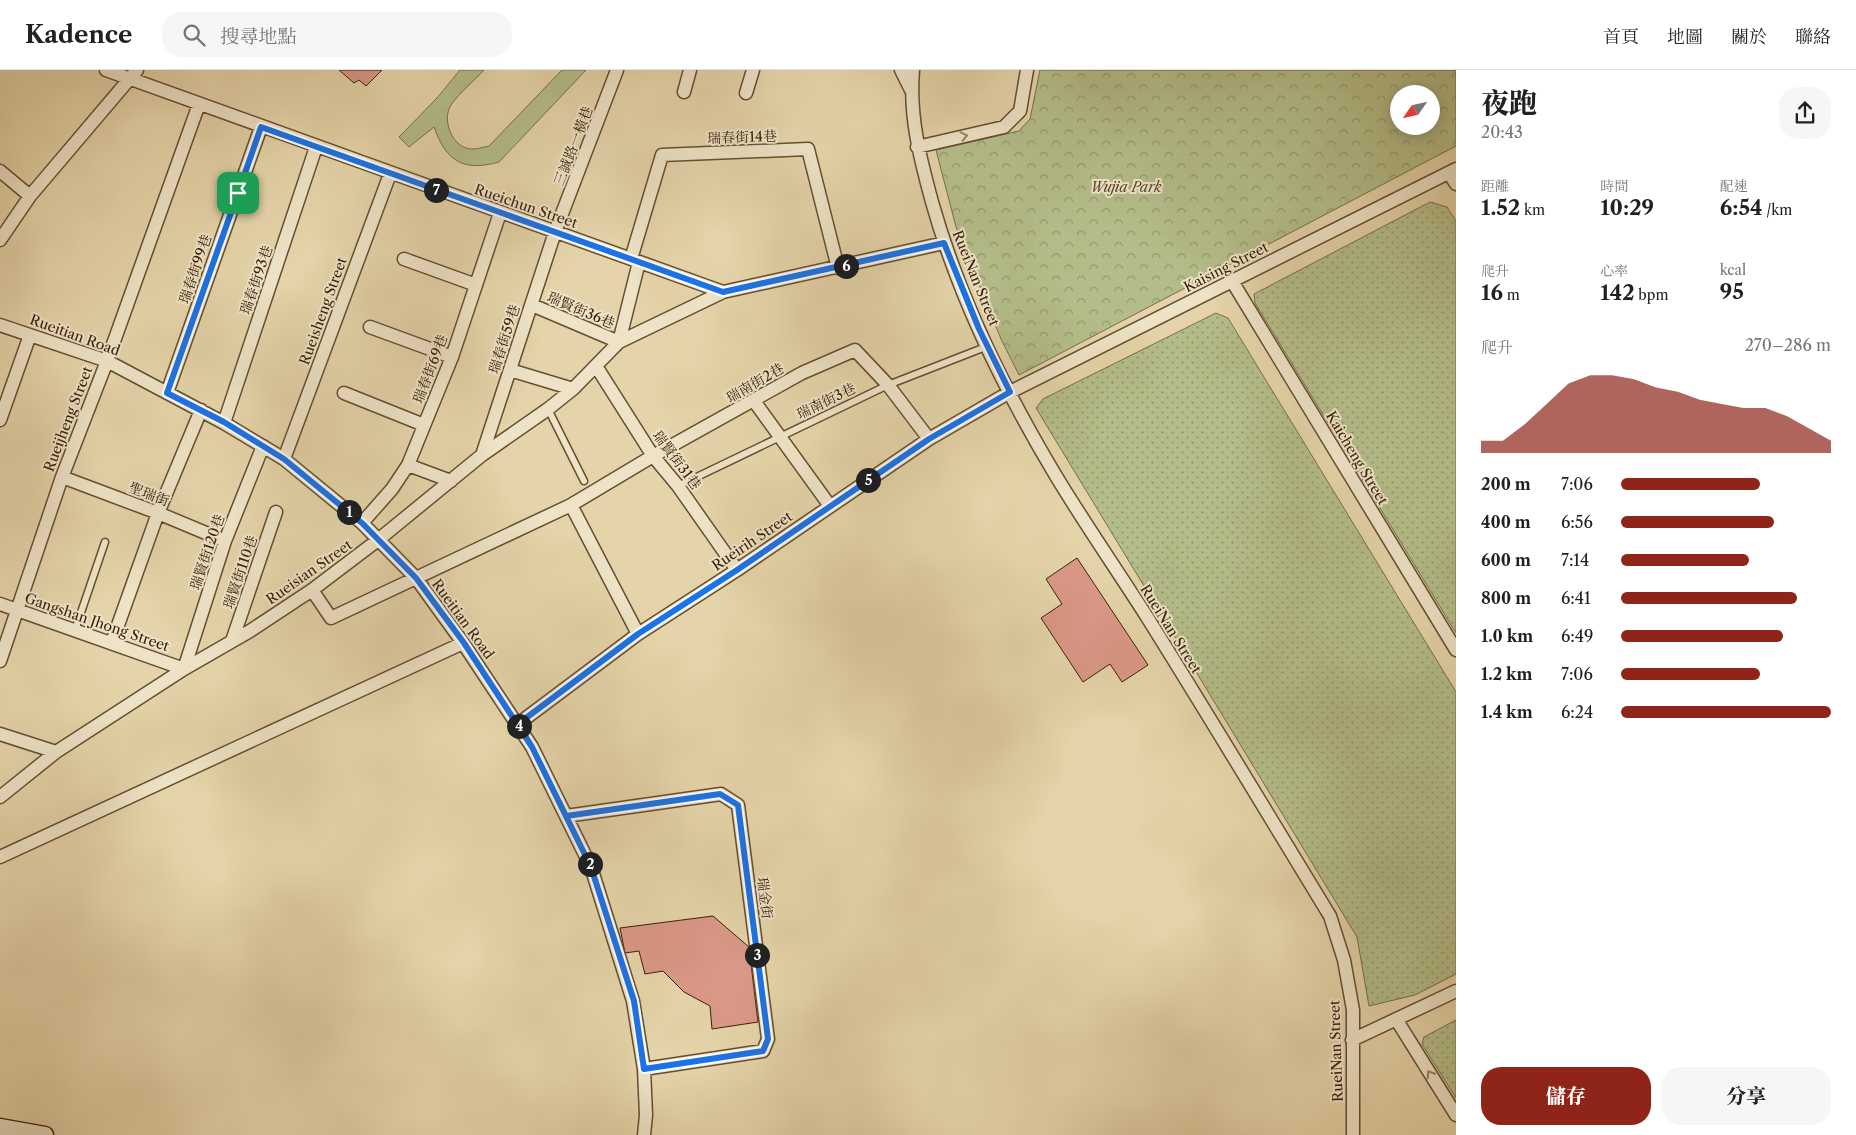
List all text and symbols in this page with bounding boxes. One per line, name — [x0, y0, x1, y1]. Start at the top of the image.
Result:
search box — [162, 12, 512, 57]
text: Kadence — [25, 20, 132, 49]
icon: search — [180, 21, 208, 49]
text: 搜尋地點 — [220, 25, 296, 48]
text: 首頁 — [1603, 26, 1639, 48]
text: 地圖 — [1667, 26, 1703, 48]
text: 關於 — [1731, 26, 1767, 48]
text: 聯絡 — [1795, 26, 1831, 48]
north arrow — [1390, 85, 1440, 135]
map controls — [1390, 85, 1440, 135]
text: 夜跑 — [1481, 86, 1537, 120]
button: share — [1779, 87, 1831, 139]
street label: 三誠路一橫巷 — [550, 104, 596, 188]
text: 20:43 — [1481, 122, 1523, 142]
street label: 瑞春街14巷 — [707, 127, 777, 147]
one-way arrow — [960, 131, 969, 142]
pin — [217, 172, 259, 214]
text: 距離 — [1481, 177, 1509, 195]
text: 時間 — [1600, 177, 1628, 195]
text: 配速 — [1720, 177, 1748, 195]
pin: 7 — [424, 178, 448, 202]
park label: Wujia Park — [1090, 178, 1162, 196]
icon: arrive — [224, 179, 252, 207]
street label: Rueichun Street — [472, 180, 580, 232]
text: 7 — [433, 181, 440, 199]
text: 1.52 — [1481, 195, 1520, 220]
text: 10:29 — [1600, 195, 1654, 220]
text: 6:54 — [1720, 195, 1762, 220]
text: km — [1520, 201, 1545, 219]
text: /km — [1762, 201, 1792, 219]
street label: RueiNan Street — [949, 227, 1003, 329]
street label: 瑞春街99巷 — [175, 232, 215, 306]
street label: Kaising Street — [1181, 238, 1271, 296]
street label: 瑞春街93巷 — [236, 243, 276, 317]
pin: 6 — [834, 254, 858, 278]
street label: Rueisheng Street — [295, 255, 351, 367]
text: 6 — [842, 257, 851, 275]
text: kcal — [1720, 261, 1746, 279]
text: 爬升 — [1481, 262, 1509, 280]
text: 心率 — [1600, 262, 1628, 280]
text: 95 — [1720, 279, 1744, 304]
text: 16 — [1481, 280, 1503, 305]
text: 142 — [1600, 280, 1635, 305]
text: m — [1503, 286, 1520, 304]
text: bpm — [1635, 286, 1668, 304]
street label: 瑞賢街36巷 — [544, 288, 618, 332]
street label: 瑞春街59巷 — [484, 302, 524, 376]
street label: Rueitian Road — [27, 310, 123, 360]
street label: 瑞春街69巷 — [409, 332, 451, 406]
text: 270–286 m — [1745, 335, 1831, 355]
text: 爬升 — [1481, 337, 1513, 357]
street label: 瑞南街2巷 — [723, 359, 787, 407]
street label: Rueijheng Street — [40, 364, 96, 474]
street label: 瑞南街3巷 — [793, 379, 859, 423]
street label: Kaicheng Street — [1322, 408, 1392, 508]
street label: 瑞賢街31巷 — [649, 427, 705, 493]
pin: 5 — [856, 468, 880, 492]
text: 5 — [865, 471, 872, 489]
text: 200 m — [1481, 474, 1531, 494]
text: 7:06 — [1561, 474, 1593, 494]
street label: 聖瑞街 — [126, 478, 172, 510]
pin: 1 — [336, 500, 362, 524]
text: 1 — [346, 503, 353, 521]
street label: Rueirih Street — [708, 507, 796, 575]
street label: 瑞賢街120巷 — [186, 512, 228, 592]
text: 400 m — [1481, 512, 1531, 532]
text: 6:56 — [1561, 512, 1593, 532]
street label: 瑞賢街110巷 — [219, 533, 261, 611]
street label: Rueisian Street — [263, 536, 356, 608]
text: 600 m — [1481, 550, 1531, 570]
text: 7:14 — [1561, 550, 1589, 570]
street label: Rueitian Road — [428, 575, 498, 663]
street label: RueiNan Street — [1136, 581, 1206, 677]
text: 800 m — [1481, 588, 1531, 608]
text: 6:41 — [1561, 588, 1591, 608]
street label: Gangshan Jhong Street — [22, 589, 172, 655]
text: 1.0 km — [1481, 626, 1533, 646]
text: 6:49 — [1561, 626, 1593, 646]
text: 1.2 km — [1481, 664, 1533, 684]
text: 7:06 — [1561, 664, 1593, 684]
text: 1.4 km — [1481, 702, 1533, 722]
text: 6:24 — [1561, 702, 1593, 722]
pin: 4 — [506, 714, 532, 738]
text: 4 — [515, 717, 524, 735]
pin: 2 — [578, 852, 602, 876]
text: 2 — [586, 855, 595, 873]
street label: 瑞金街 — [754, 876, 776, 920]
pin: 3 — [744, 942, 770, 968]
text: 3 — [754, 946, 761, 964]
street label: RueiNan Street — [1325, 1000, 1347, 1102]
button: 儲存 — [1481, 1067, 1651, 1125]
button: 分享 — [1661, 1067, 1831, 1125]
one-way arrow — [1427, 1070, 1437, 1079]

